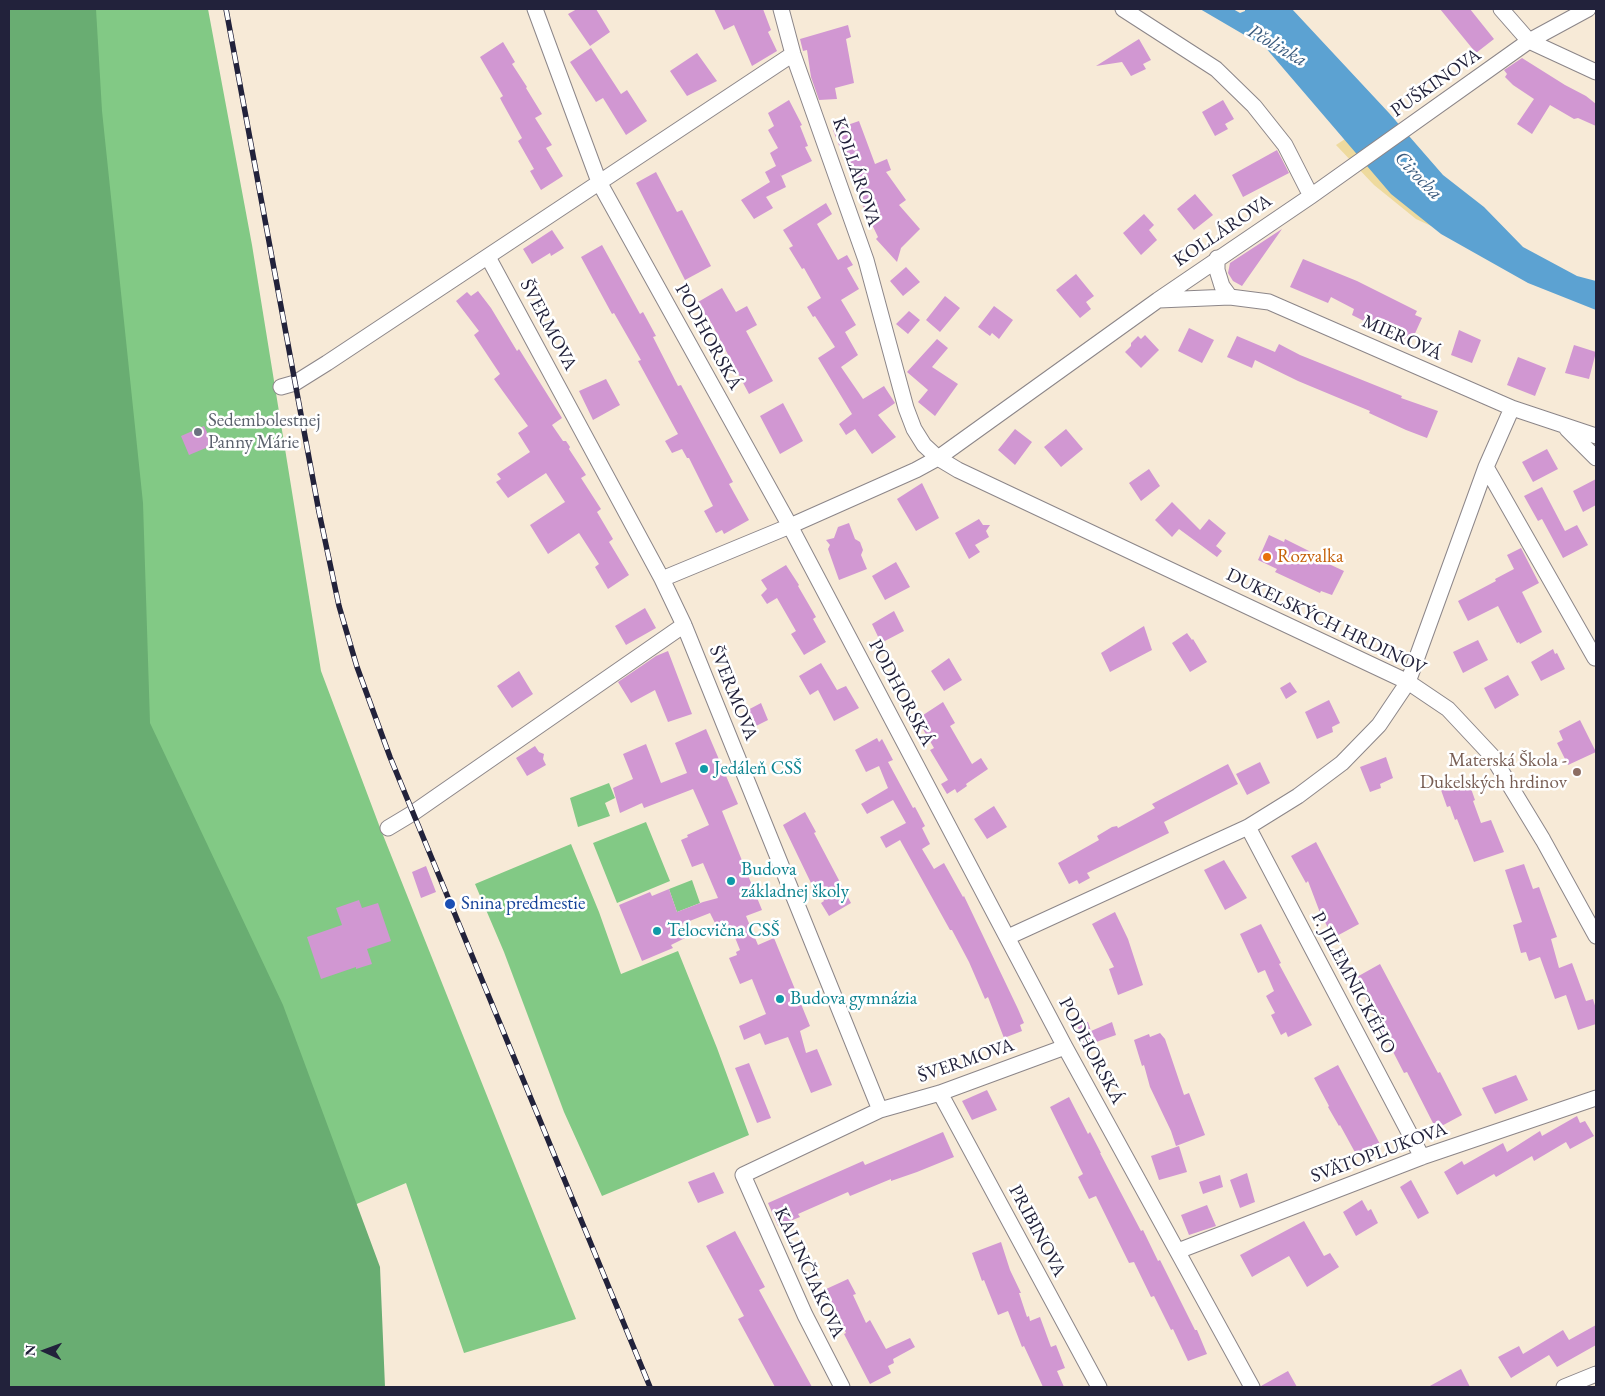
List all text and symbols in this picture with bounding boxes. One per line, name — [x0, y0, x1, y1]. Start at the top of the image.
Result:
water label: Pčolinka — [1243, 19, 1311, 73]
street label: PUŠKINOVA — [1386, 44, 1486, 122]
street label: KOLLÁROVA — [827, 115, 885, 229]
water label: Cirocha — [1389, 147, 1447, 205]
street label: KOLLÁROVA — [1170, 190, 1276, 272]
street label: ŠVERMOVA — [514, 275, 582, 375]
street label: PODHORSKÁ — [670, 280, 746, 394]
street label: MIEROVÁ — [1358, 310, 1446, 366]
place label: Sedembolestnej Panny Márie — [208, 410, 321, 454]
marker: Sedembolestnej Panny Márie — [192, 426, 204, 438]
place label: Rozvalka — [1277, 546, 1343, 568]
marker: Rozvalka — [1261, 551, 1273, 563]
street label: DUKELSKÝCH HRDINOV — [1222, 564, 1430, 680]
street label: PODHORSKÁ — [863, 636, 939, 750]
street label: ŠVERMOVA — [704, 642, 762, 744]
place label: Materská Škola - Dukelských hrdinov — [1420, 750, 1567, 794]
place label: Jedáleň CSŠ — [714, 758, 802, 780]
marker: Jedáleň CSŠ — [698, 763, 710, 775]
marker: Materská Škola - Dukelských hrdinov — [1571, 766, 1583, 778]
place label: Budova základnej školy — [741, 859, 849, 903]
marker: Budova základnej školy — [725, 875, 737, 887]
place label: Snina predmestie — [461, 893, 585, 915]
marker: Snina predmestie — [443, 897, 457, 911]
street label: P. JILEMNICKÉHO — [1306, 908, 1400, 1058]
place label: Telocvična CSŠ — [667, 920, 779, 942]
marker: Telocvična CSŠ — [651, 925, 663, 937]
place label: Budova gymnázia — [790, 988, 917, 1010]
marker: Budova gymnázia — [774, 993, 786, 1005]
street label: PODHORSKÁ — [1053, 994, 1129, 1108]
street label: ŠVERMOVA — [915, 1034, 1017, 1088]
street label: SVÄTOPLUKOVA — [1308, 1118, 1450, 1188]
street label: PRIBINOVA — [1003, 1181, 1071, 1281]
street label: KALINČIAKOVA — [769, 1204, 849, 1342]
north arrow — [20, 1326, 70, 1376]
text: N — [21, 1345, 39, 1356]

